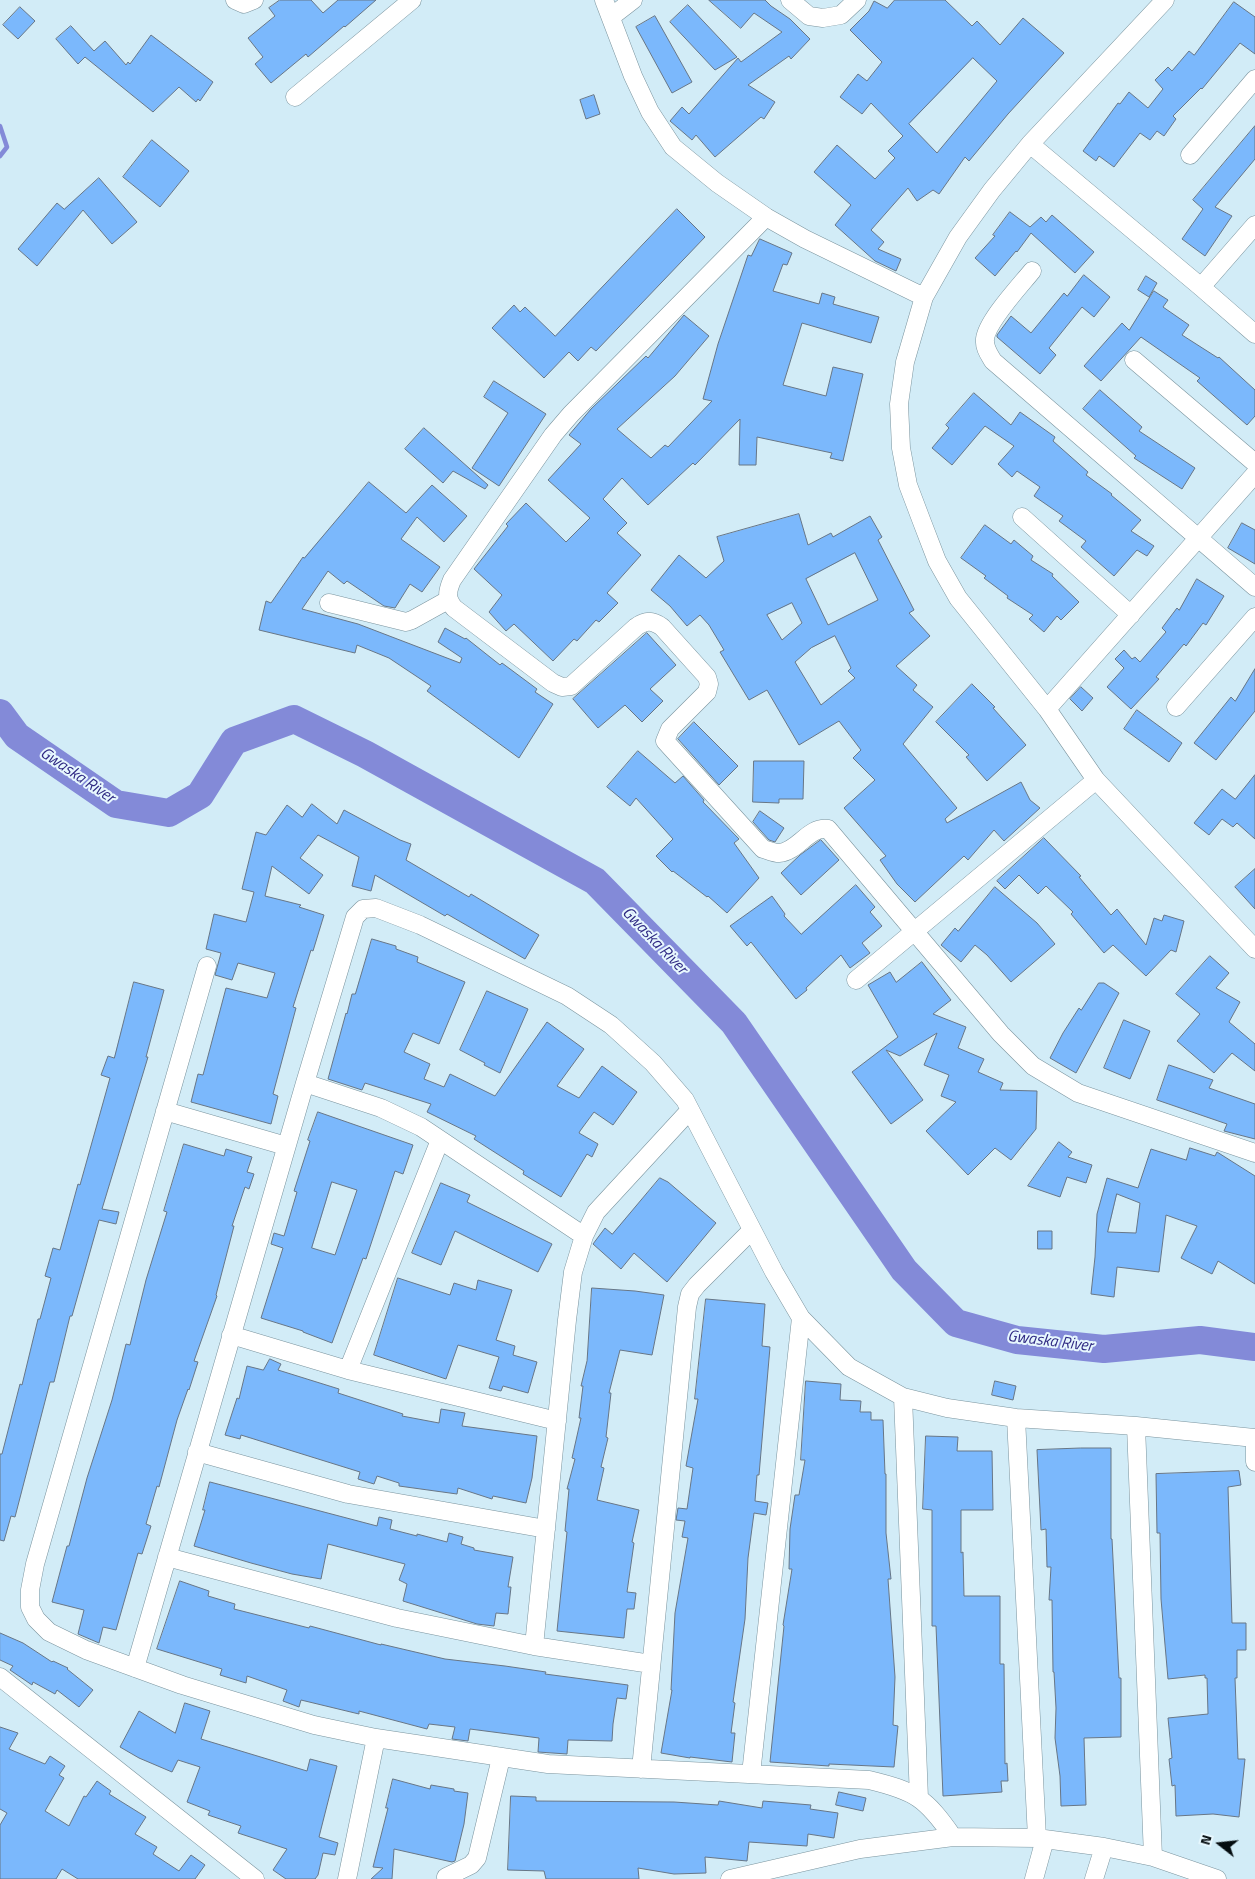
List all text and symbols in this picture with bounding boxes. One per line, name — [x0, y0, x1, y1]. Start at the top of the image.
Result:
water label: Gwaska River — [36, 744, 118, 808]
water label: Gwaska River — [617, 903, 691, 979]
water label: Gwaska River — [1006, 1327, 1094, 1357]
north arrow — [1195, 1819, 1245, 1869]
text: N — [1194, 1832, 1217, 1847]

